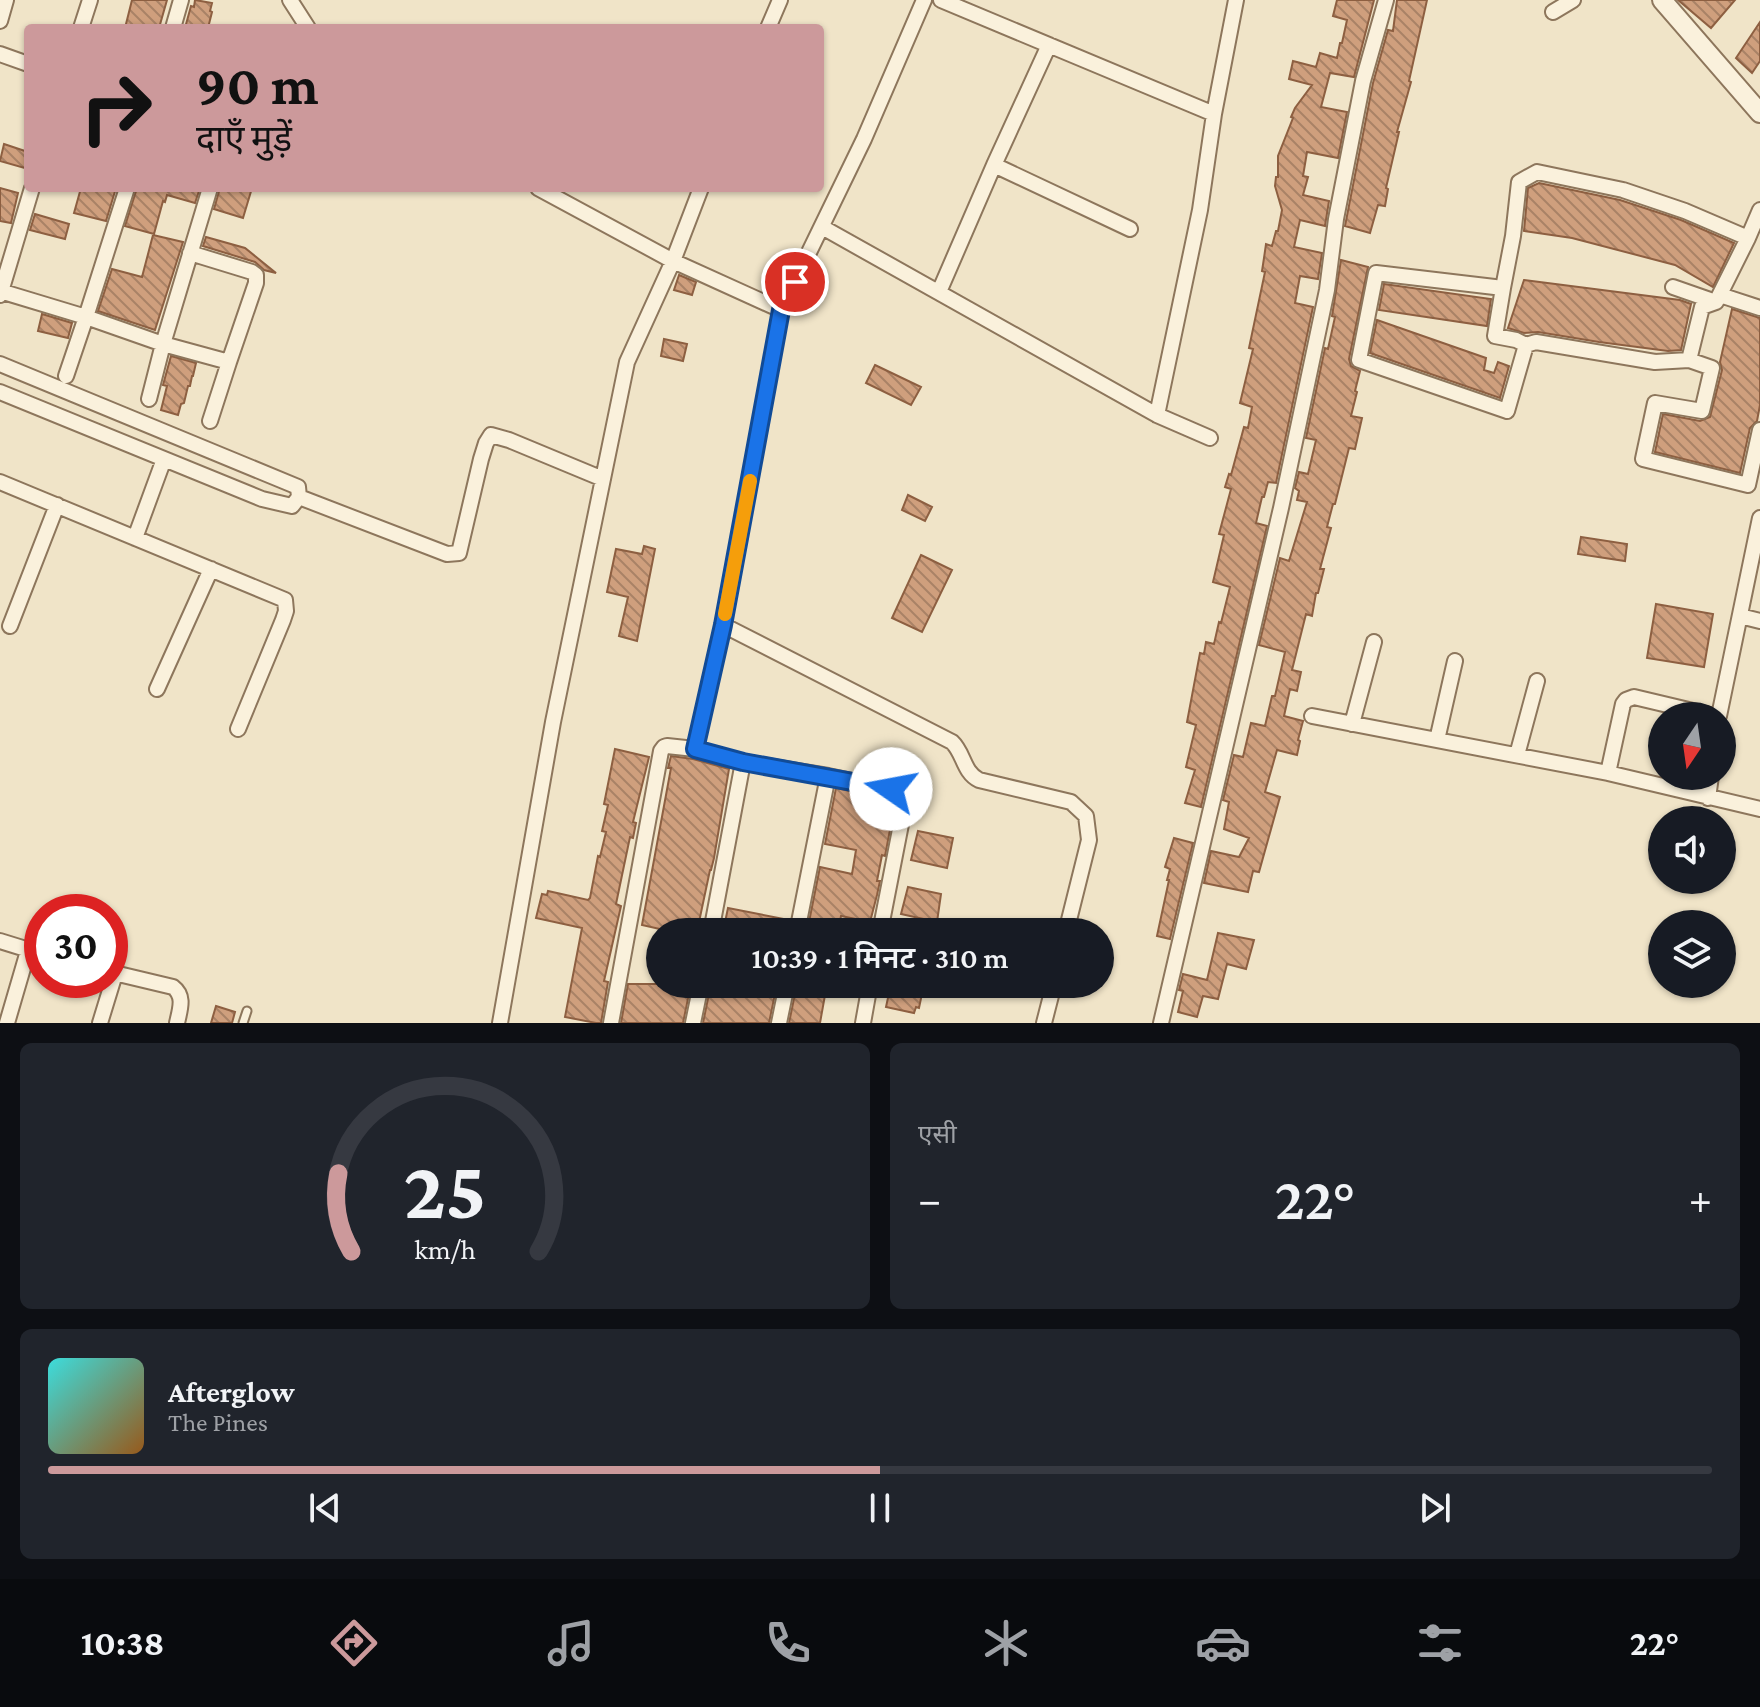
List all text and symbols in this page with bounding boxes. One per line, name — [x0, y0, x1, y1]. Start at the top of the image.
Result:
text: 90 m — [196, 54, 319, 116]
icon: right — [64, 56, 168, 160]
text: दाएँ मुड़ें — [196, 119, 292, 159]
pin — [761, 248, 829, 316]
icon: arrive — [773, 260, 817, 304]
north arrow — [1648, 702, 1736, 790]
map controls — [1648, 702, 1736, 998]
position arrow — [849, 747, 933, 831]
button: sound — [1648, 806, 1736, 894]
speed limit sign: 30 — [24, 894, 128, 998]
button: layers — [1648, 910, 1736, 998]
text: 10:39 · 1 मिनट · 310 m — [752, 941, 1008, 974]
text: एसी — [918, 1120, 957, 1149]
text: 25 — [403, 1143, 487, 1236]
text: 22° — [1275, 1165, 1355, 1232]
text: − — [918, 1175, 941, 1223]
text: + — [1689, 1175, 1712, 1223]
text: km/h — [414, 1233, 476, 1265]
text: Afterglow — [168, 1375, 295, 1408]
text: The Pines — [168, 1408, 268, 1437]
icon: previous — [303, 1486, 347, 1530]
icon: pause — [858, 1486, 902, 1530]
icon: next — [1413, 1486, 1457, 1530]
icon: directions — [326, 1615, 382, 1671]
icon: music — [543, 1615, 599, 1671]
icon: phone — [760, 1615, 816, 1671]
icon: climate — [978, 1615, 1034, 1671]
icon: car — [1195, 1615, 1251, 1671]
icon: filters — [1412, 1615, 1468, 1671]
text: 10:38 — [81, 1623, 165, 1663]
text: 22° — [1630, 1623, 1679, 1663]

